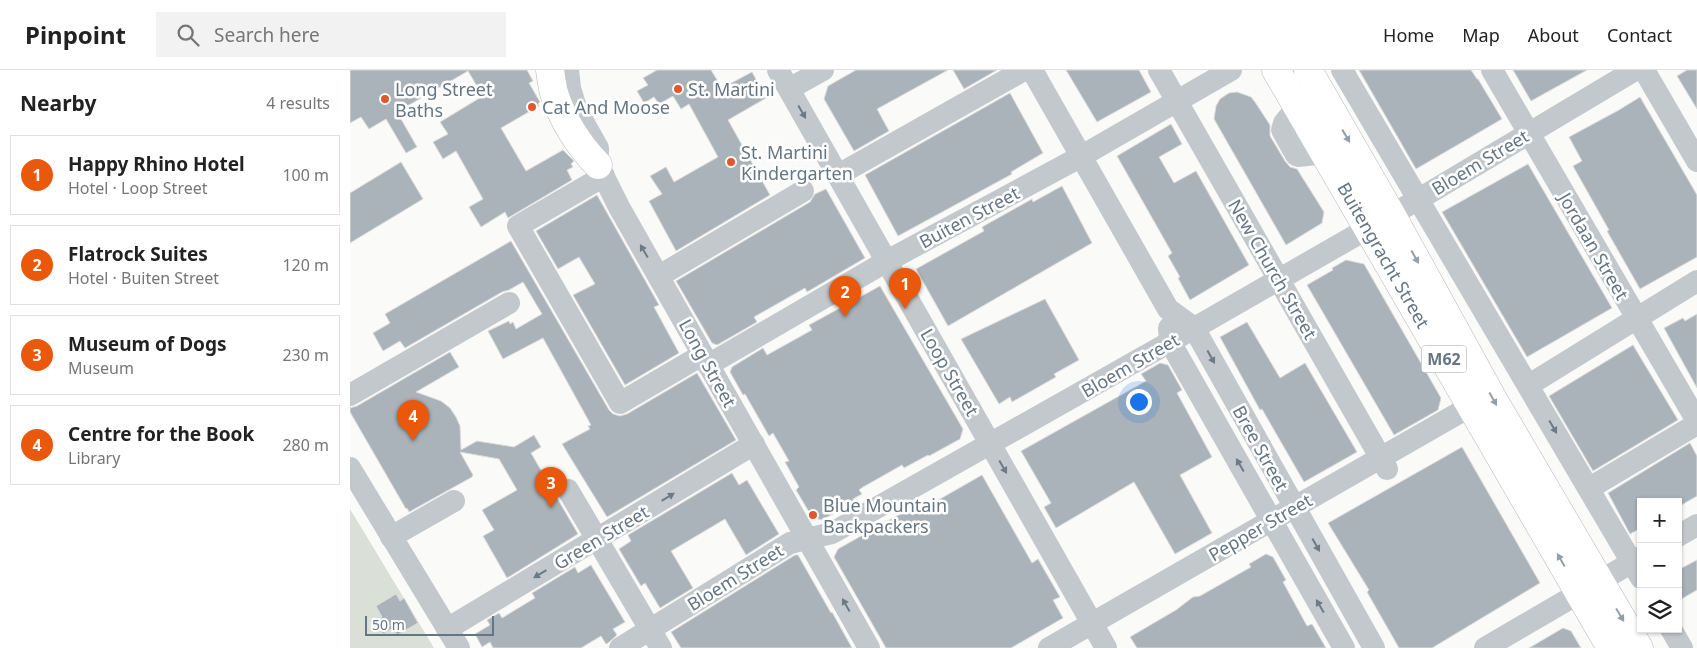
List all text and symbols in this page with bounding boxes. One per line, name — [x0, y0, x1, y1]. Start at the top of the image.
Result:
search box — [156, 12, 506, 57]
text: Pinpoint — [25, 18, 126, 51]
icon: search — [174, 21, 202, 49]
text: Search here — [214, 22, 320, 48]
text: Home — [1383, 23, 1434, 47]
text: Map — [1462, 23, 1500, 47]
text: About — [1528, 23, 1579, 47]
text: Contact — [1607, 23, 1672, 47]
place label: Long Street Baths — [395, 77, 493, 122]
place label: St. Martini — [688, 77, 775, 101]
marker: St. Martini — [672, 83, 684, 95]
text: Nearby — [20, 89, 96, 117]
text: 4 results — [266, 92, 330, 114]
marker: Long Street Baths — [379, 93, 391, 105]
place label: Cat And Moose — [542, 95, 670, 119]
marker: Cat And Moose — [526, 101, 538, 113]
one-way arrow — [798, 106, 807, 119]
street label: Bloem Street — [1427, 123, 1533, 200]
one-way arrow — [1342, 129, 1351, 143]
place label: St. Martini Kindergarten — [741, 140, 853, 185]
text: Happy Rhino Hotel — [68, 151, 245, 177]
marker: St. Martini Kindergarten — [725, 156, 737, 168]
text: 1 — [32, 164, 42, 186]
text: 100 m — [282, 164, 329, 186]
text: Hotel · Loop Street — [68, 177, 208, 199]
street label: Buitengracht Street — [1332, 178, 1436, 333]
street label: Buiten Street — [915, 180, 1024, 253]
street label: Jordaan Street — [1553, 186, 1635, 304]
street label: New Church Street — [1223, 195, 1323, 344]
text: Flatrock Suites — [68, 241, 208, 267]
one-way arrow — [640, 245, 649, 258]
one-way arrow — [1411, 250, 1419, 264]
text: 2 — [32, 254, 42, 276]
text: 120 m — [282, 254, 329, 276]
text: Hotel · Buiten Street — [68, 267, 219, 289]
pin: 1 — [889, 268, 921, 309]
pin: 2 — [829, 276, 861, 317]
street label: Long Street — [674, 315, 742, 412]
street label: Loop Street — [915, 324, 985, 421]
street label: Bloem Street — [1077, 327, 1184, 403]
text: Museum of Dogs — [68, 331, 226, 357]
text: 3 — [32, 344, 42, 366]
text: 230 m — [282, 344, 329, 366]
road number: M62 — [1422, 346, 1466, 372]
one-way arrow — [1207, 350, 1215, 365]
text: Museum — [68, 357, 134, 379]
your location — [1126, 389, 1152, 415]
one-way arrow — [1489, 393, 1498, 406]
pin: 4 — [397, 400, 429, 441]
street label: Bree Street — [1228, 401, 1295, 495]
one-way arrow — [1549, 419, 1557, 434]
text: Centre for the Book — [68, 421, 254, 447]
text: 4 — [32, 434, 42, 456]
text: 280 m — [282, 434, 329, 456]
text: Library — [68, 447, 120, 469]
one-way arrow — [1235, 458, 1244, 471]
one-way arrow — [999, 460, 1008, 473]
pin: 3 — [535, 467, 567, 508]
street label: Pepper Street — [1204, 487, 1317, 566]
one-way arrow — [661, 492, 675, 501]
place label: Blue Mountain Backpackers — [823, 493, 947, 538]
map controls — [1637, 498, 1682, 633]
button: + — [1637, 498, 1682, 543]
street label: Green Street — [549, 499, 653, 575]
marker: Blue Mountain Backpackers — [807, 509, 819, 521]
street label: Bloem Street — [682, 538, 788, 616]
one-way arrow — [1312, 538, 1320, 552]
button: − — [1637, 543, 1682, 588]
one-way arrow — [1556, 554, 1565, 567]
one-way arrow — [533, 569, 546, 578]
button: layers — [1637, 588, 1682, 633]
one-way arrow — [841, 599, 850, 612]
one-way arrow — [1316, 599, 1325, 612]
one-way arrow — [1615, 609, 1624, 622]
scale bar — [365, 613, 494, 636]
text: 50 m — [372, 615, 405, 634]

